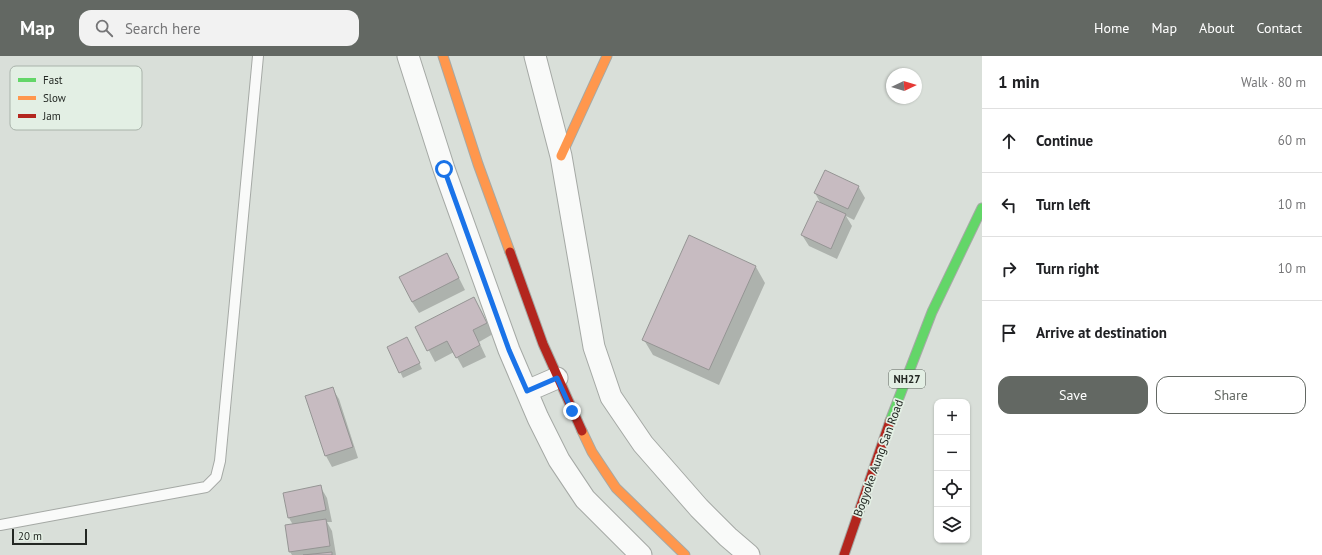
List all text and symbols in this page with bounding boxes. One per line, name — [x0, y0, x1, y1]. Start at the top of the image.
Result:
search box — [79, 10, 359, 46]
text: Map — [20, 16, 55, 40]
icon: search — [93, 17, 115, 39]
text: Search here — [125, 19, 201, 38]
text: Home — [1094, 19, 1129, 37]
text: Map — [1151, 19, 1177, 37]
text: About — [1199, 19, 1235, 37]
text: Contact — [1257, 19, 1302, 37]
legend — [10, 66, 142, 130]
north arrow — [886, 68, 922, 104]
text: 1 min — [998, 71, 1039, 93]
text: Fast — [43, 73, 63, 87]
text: Walk · 80 m — [1241, 74, 1306, 91]
text: Slow — [43, 91, 66, 105]
text: Jam — [42, 109, 61, 123]
icon: ahead — [998, 130, 1020, 152]
text: Continue — [1036, 131, 1093, 150]
text: 60 m — [1278, 132, 1306, 149]
route start — [435, 160, 453, 178]
icon: left — [998, 194, 1020, 216]
text: Turn left — [1036, 195, 1090, 214]
text: 10 m — [1278, 196, 1306, 213]
icon: right — [998, 258, 1020, 280]
text: Turn right — [1036, 259, 1099, 278]
text: 10 m — [1278, 260, 1306, 277]
icon: arrive — [998, 322, 1020, 344]
text: Arrive at destination — [1036, 323, 1167, 342]
road number: NH27 — [889, 370, 925, 388]
button: Save — [998, 376, 1148, 414]
button: Share — [1156, 376, 1306, 414]
street label: Bogyoke Aung San Road — [850, 397, 906, 519]
map controls — [934, 399, 970, 543]
button: + — [934, 399, 970, 435]
route end — [563, 402, 581, 420]
button: − — [934, 435, 970, 471]
button: locate — [934, 471, 970, 507]
button: layers — [934, 507, 970, 543]
scale bar — [12, 527, 87, 546]
text: 20 m — [18, 529, 42, 543]

